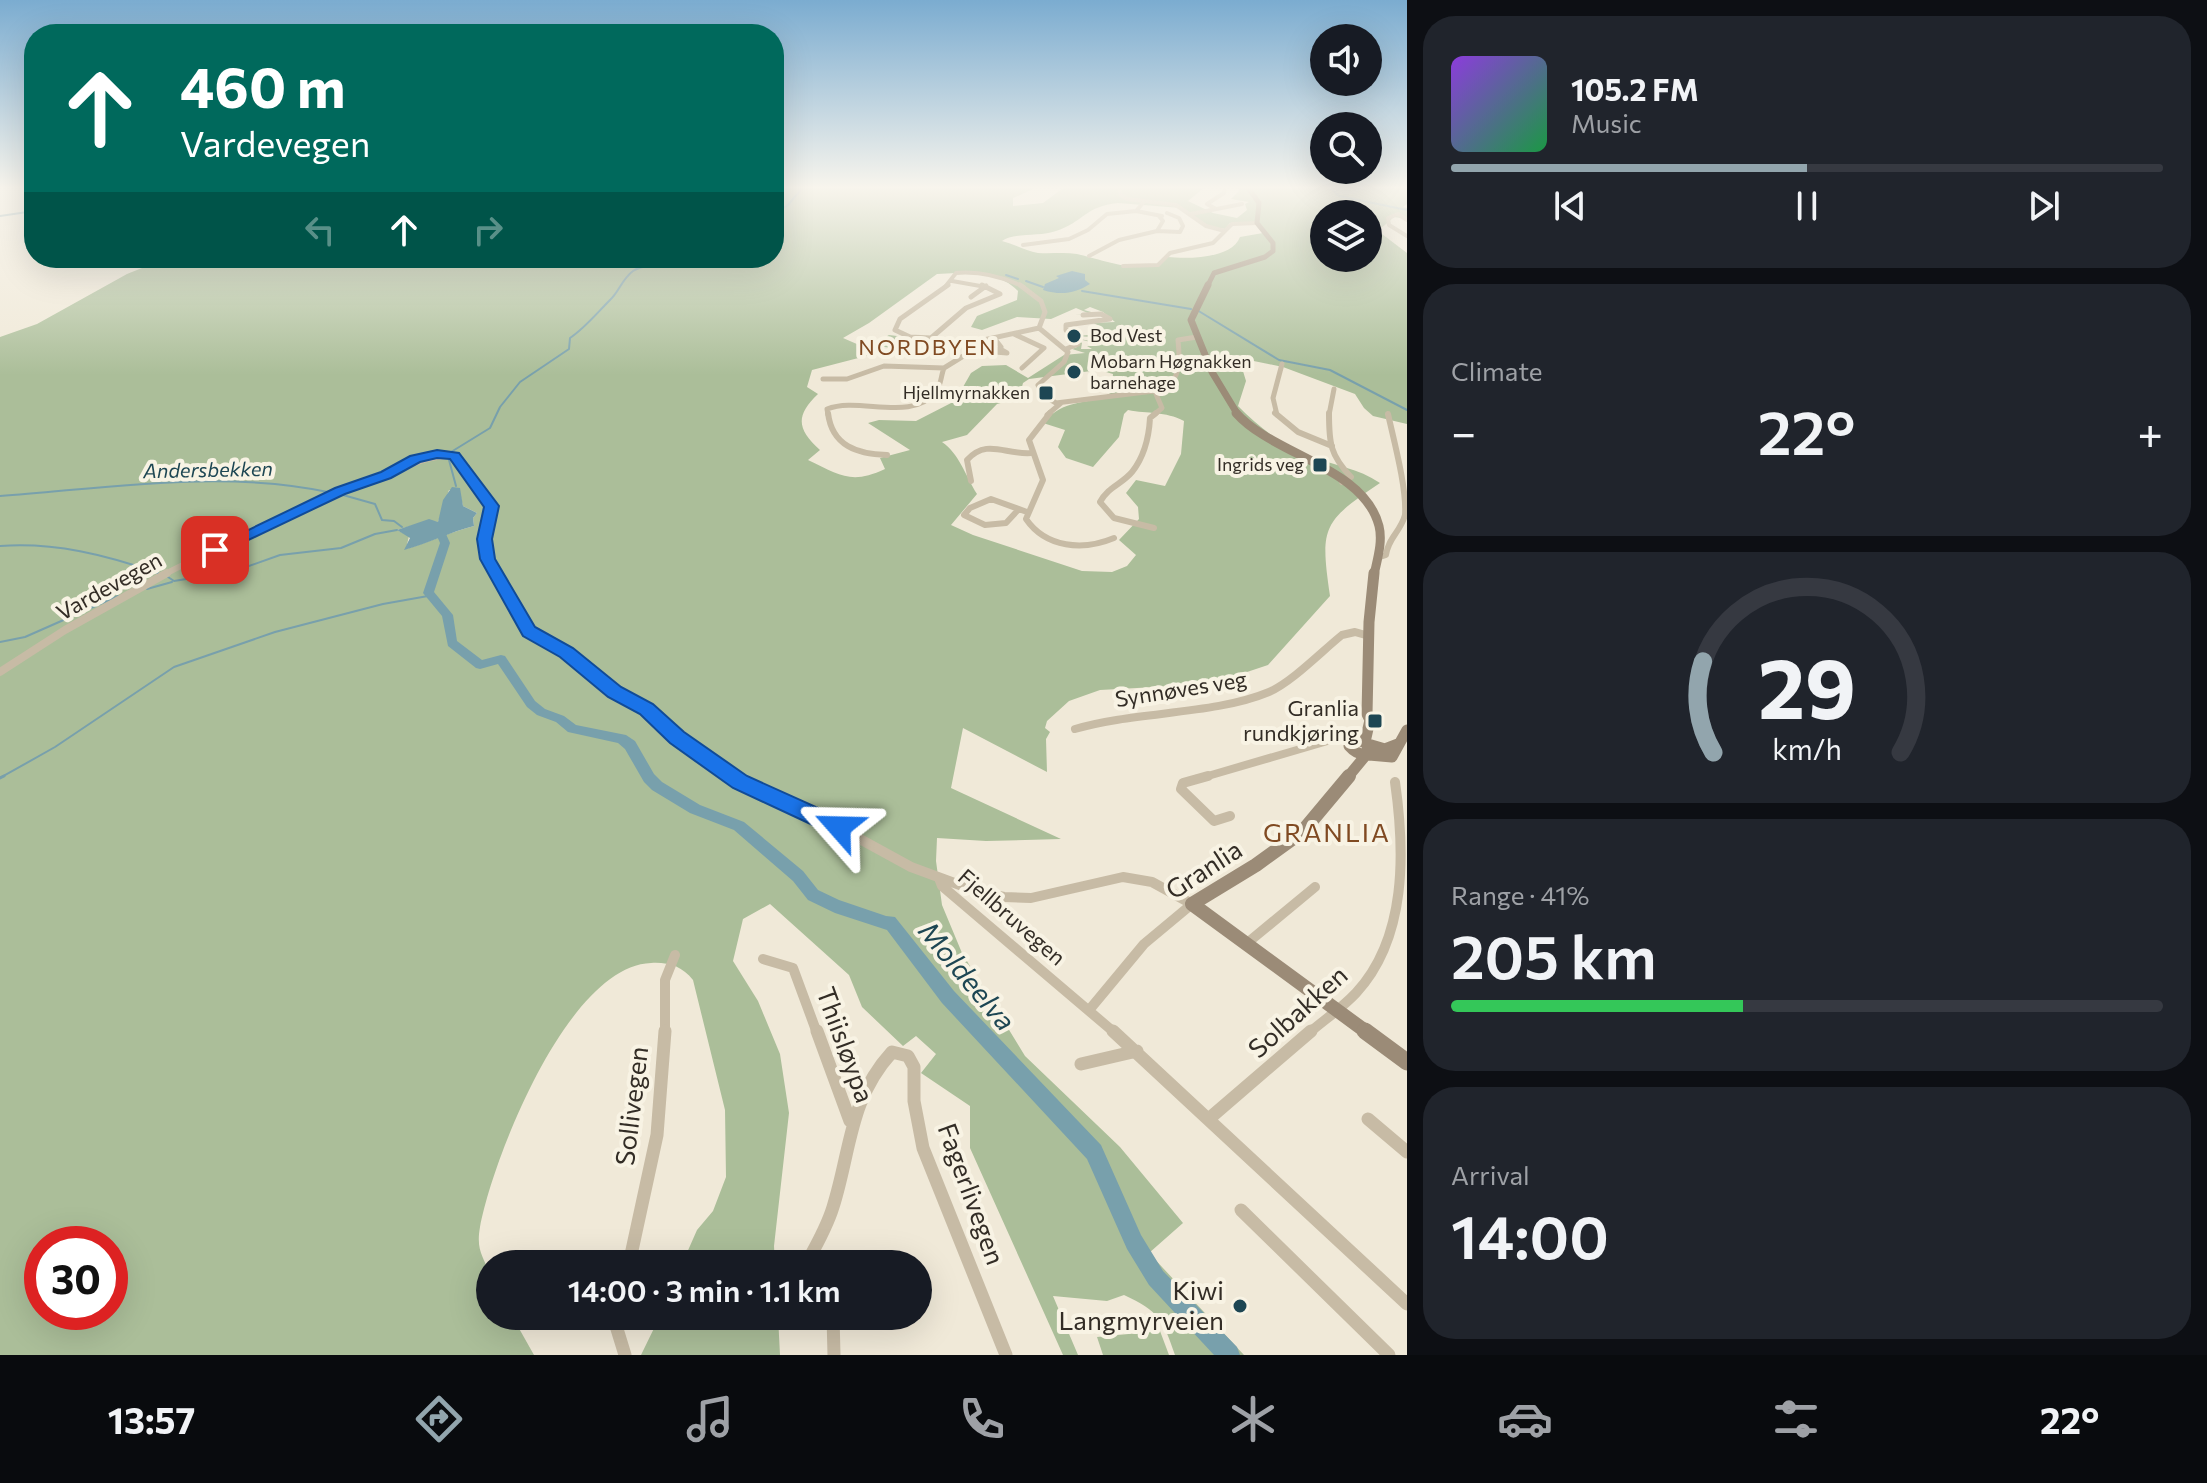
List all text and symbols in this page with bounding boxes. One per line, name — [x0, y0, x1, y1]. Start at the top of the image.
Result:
map controls — [1310, 24, 1382, 272]
button: sound — [1310, 24, 1382, 96]
text: 460 m — [180, 51, 346, 120]
icon: ahead — [48, 56, 152, 160]
text: 105.2 FM — [1571, 70, 1699, 107]
text: Music — [1571, 107, 1642, 138]
button: search — [1310, 112, 1382, 184]
text: Vardevegen — [180, 120, 370, 164]
icon: previous — [1548, 184, 1592, 228]
icon: pause — [1785, 184, 1829, 228]
icon: next — [2022, 184, 2066, 228]
button: layers — [1310, 200, 1382, 272]
icon: left — [298, 208, 342, 252]
icon: ahead — [382, 208, 426, 252]
icon: right — [466, 208, 510, 252]
place label: Bod Vest — [1090, 324, 1162, 346]
marker: Bod Vest — [1065, 327, 1083, 345]
district label: NORDBYEN — [858, 333, 998, 360]
place label: Mobarn Høgnakken barnehage — [1090, 350, 1252, 393]
text: Climate — [1451, 355, 1543, 386]
marker: Mobarn Høgnakken barnehage — [1065, 363, 1083, 381]
place label: Hjellmyrnakken — [903, 381, 1030, 403]
marker: Hjellmyrnakken — [1037, 384, 1055, 402]
text: 22° — [1758, 394, 1855, 467]
text: − — [1451, 404, 1476, 458]
text: + — [2137, 404, 2163, 458]
place label: Ingrids veg — [1217, 453, 1304, 475]
water label: Andersbekken — [142, 456, 273, 482]
marker: Ingrids veg — [1311, 456, 1329, 474]
pin — [181, 516, 249, 584]
icon: arrive — [193, 528, 237, 572]
street label: Vardevegen — [51, 546, 166, 626]
text: 29 — [1758, 634, 1856, 736]
street label: Synnøves veg — [1113, 665, 1249, 712]
place label: Granlia rundkjøring — [1243, 694, 1359, 746]
marker: Granlia rundkjøring — [1366, 712, 1384, 730]
text: km/h — [1772, 732, 1842, 767]
position arrow — [797, 785, 881, 869]
district label: GRANLIA — [1263, 816, 1391, 847]
street label: Granlia — [1159, 833, 1247, 905]
street label: Fjellbruvegen — [953, 863, 1072, 971]
text: Range · 41% — [1451, 879, 1589, 910]
water label: Moldeelva — [912, 914, 1023, 1037]
text: 205 km — [1451, 918, 1657, 991]
street label: Solbakken — [1241, 958, 1353, 1063]
street label: Thiisløypa — [811, 982, 882, 1107]
street label: Sollivegen — [608, 1045, 653, 1167]
street label: Fagerlivegen — [932, 1119, 1012, 1268]
text: Arrival — [1451, 1159, 1530, 1190]
text: 14:00 — [1451, 1198, 1609, 1271]
speed limit sign: 30 — [24, 1226, 128, 1330]
text: 14:00 · 3 min · 1.1 km — [568, 1271, 840, 1308]
place label: Kiwi Langmyrveien — [1058, 1274, 1224, 1335]
marker: Kiwi Langmyrveien — [1231, 1297, 1249, 1315]
icon: directions — [411, 1391, 467, 1447]
icon: music — [682, 1391, 738, 1447]
icon: phone — [954, 1391, 1010, 1447]
icon: climate — [1225, 1391, 1281, 1447]
icon: car — [1497, 1391, 1553, 1447]
icon: filters — [1768, 1391, 1824, 1447]
text: 13:57 — [108, 1397, 195, 1441]
text: 22° — [2040, 1397, 2099, 1441]

